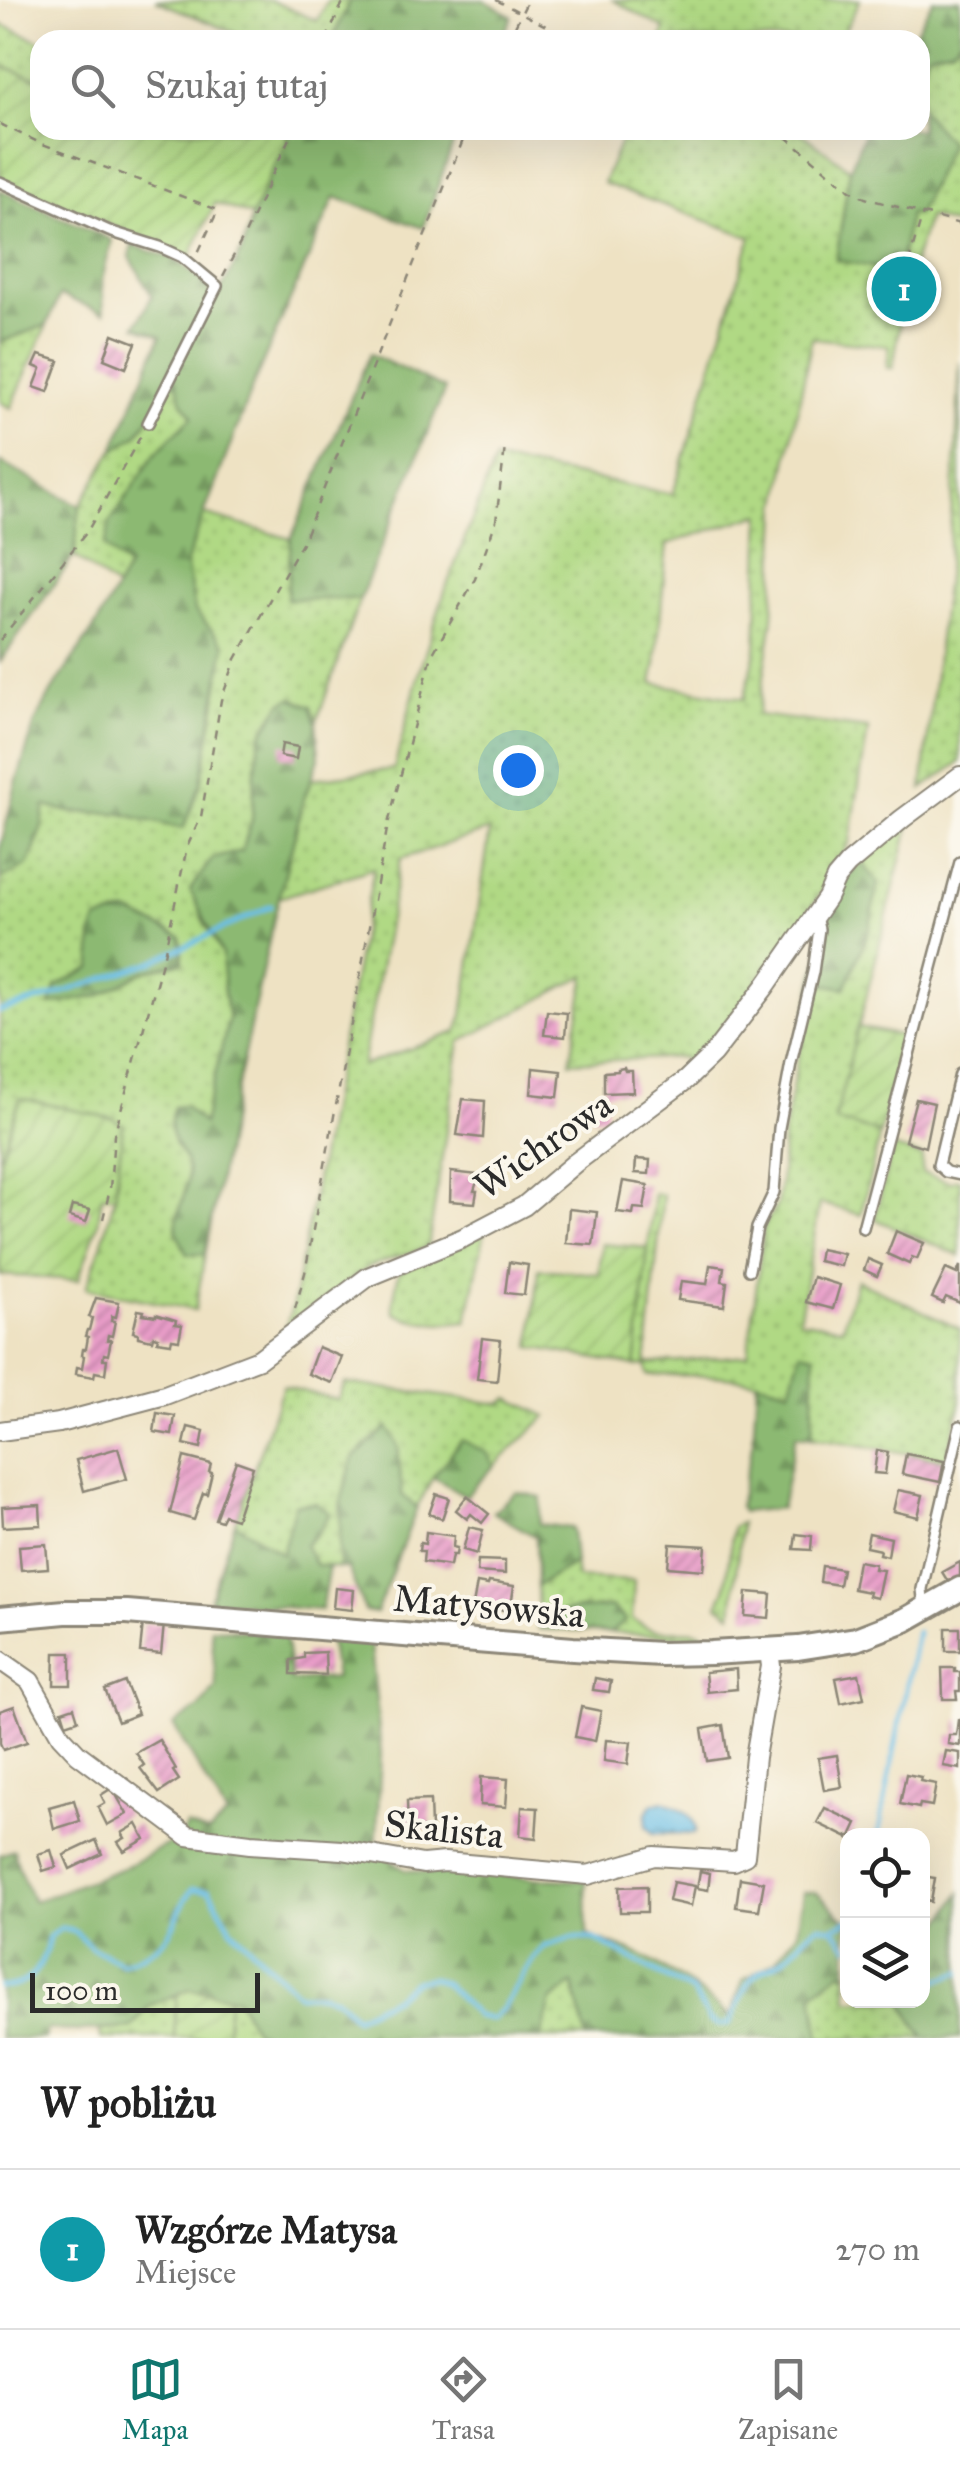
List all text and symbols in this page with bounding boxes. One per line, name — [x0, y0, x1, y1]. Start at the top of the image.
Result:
search box — [30, 30, 930, 140]
icon: search — [65, 58, 120, 113]
text: Szukaj tutaj — [145, 62, 328, 108]
pin: 1 — [872, 252, 936, 326]
your location — [493, 745, 544, 796]
street label: Wichrowa — [465, 1080, 622, 1209]
street label: Matysowska — [391, 1575, 588, 1637]
street label: Skalista — [382, 1800, 507, 1858]
map controls — [840, 1828, 930, 2008]
button: locate — [840, 1828, 930, 1918]
button: layers — [840, 1918, 930, 2008]
scale bar — [30, 1968, 260, 2012]
text: 100 m — [45, 1973, 118, 2008]
text: W pobliżu — [40, 2077, 216, 2129]
text: Wzgórze Matysa — [135, 2207, 397, 2253]
text: 1 — [66, 2230, 79, 2269]
text: 270 m — [836, 2230, 920, 2269]
text: Miejsce — [135, 2253, 236, 2292]
tab: Mapa — [122, 2352, 188, 2447]
tab: Trasa — [432, 2352, 495, 2447]
tab: Zapisane — [738, 2352, 838, 2447]

